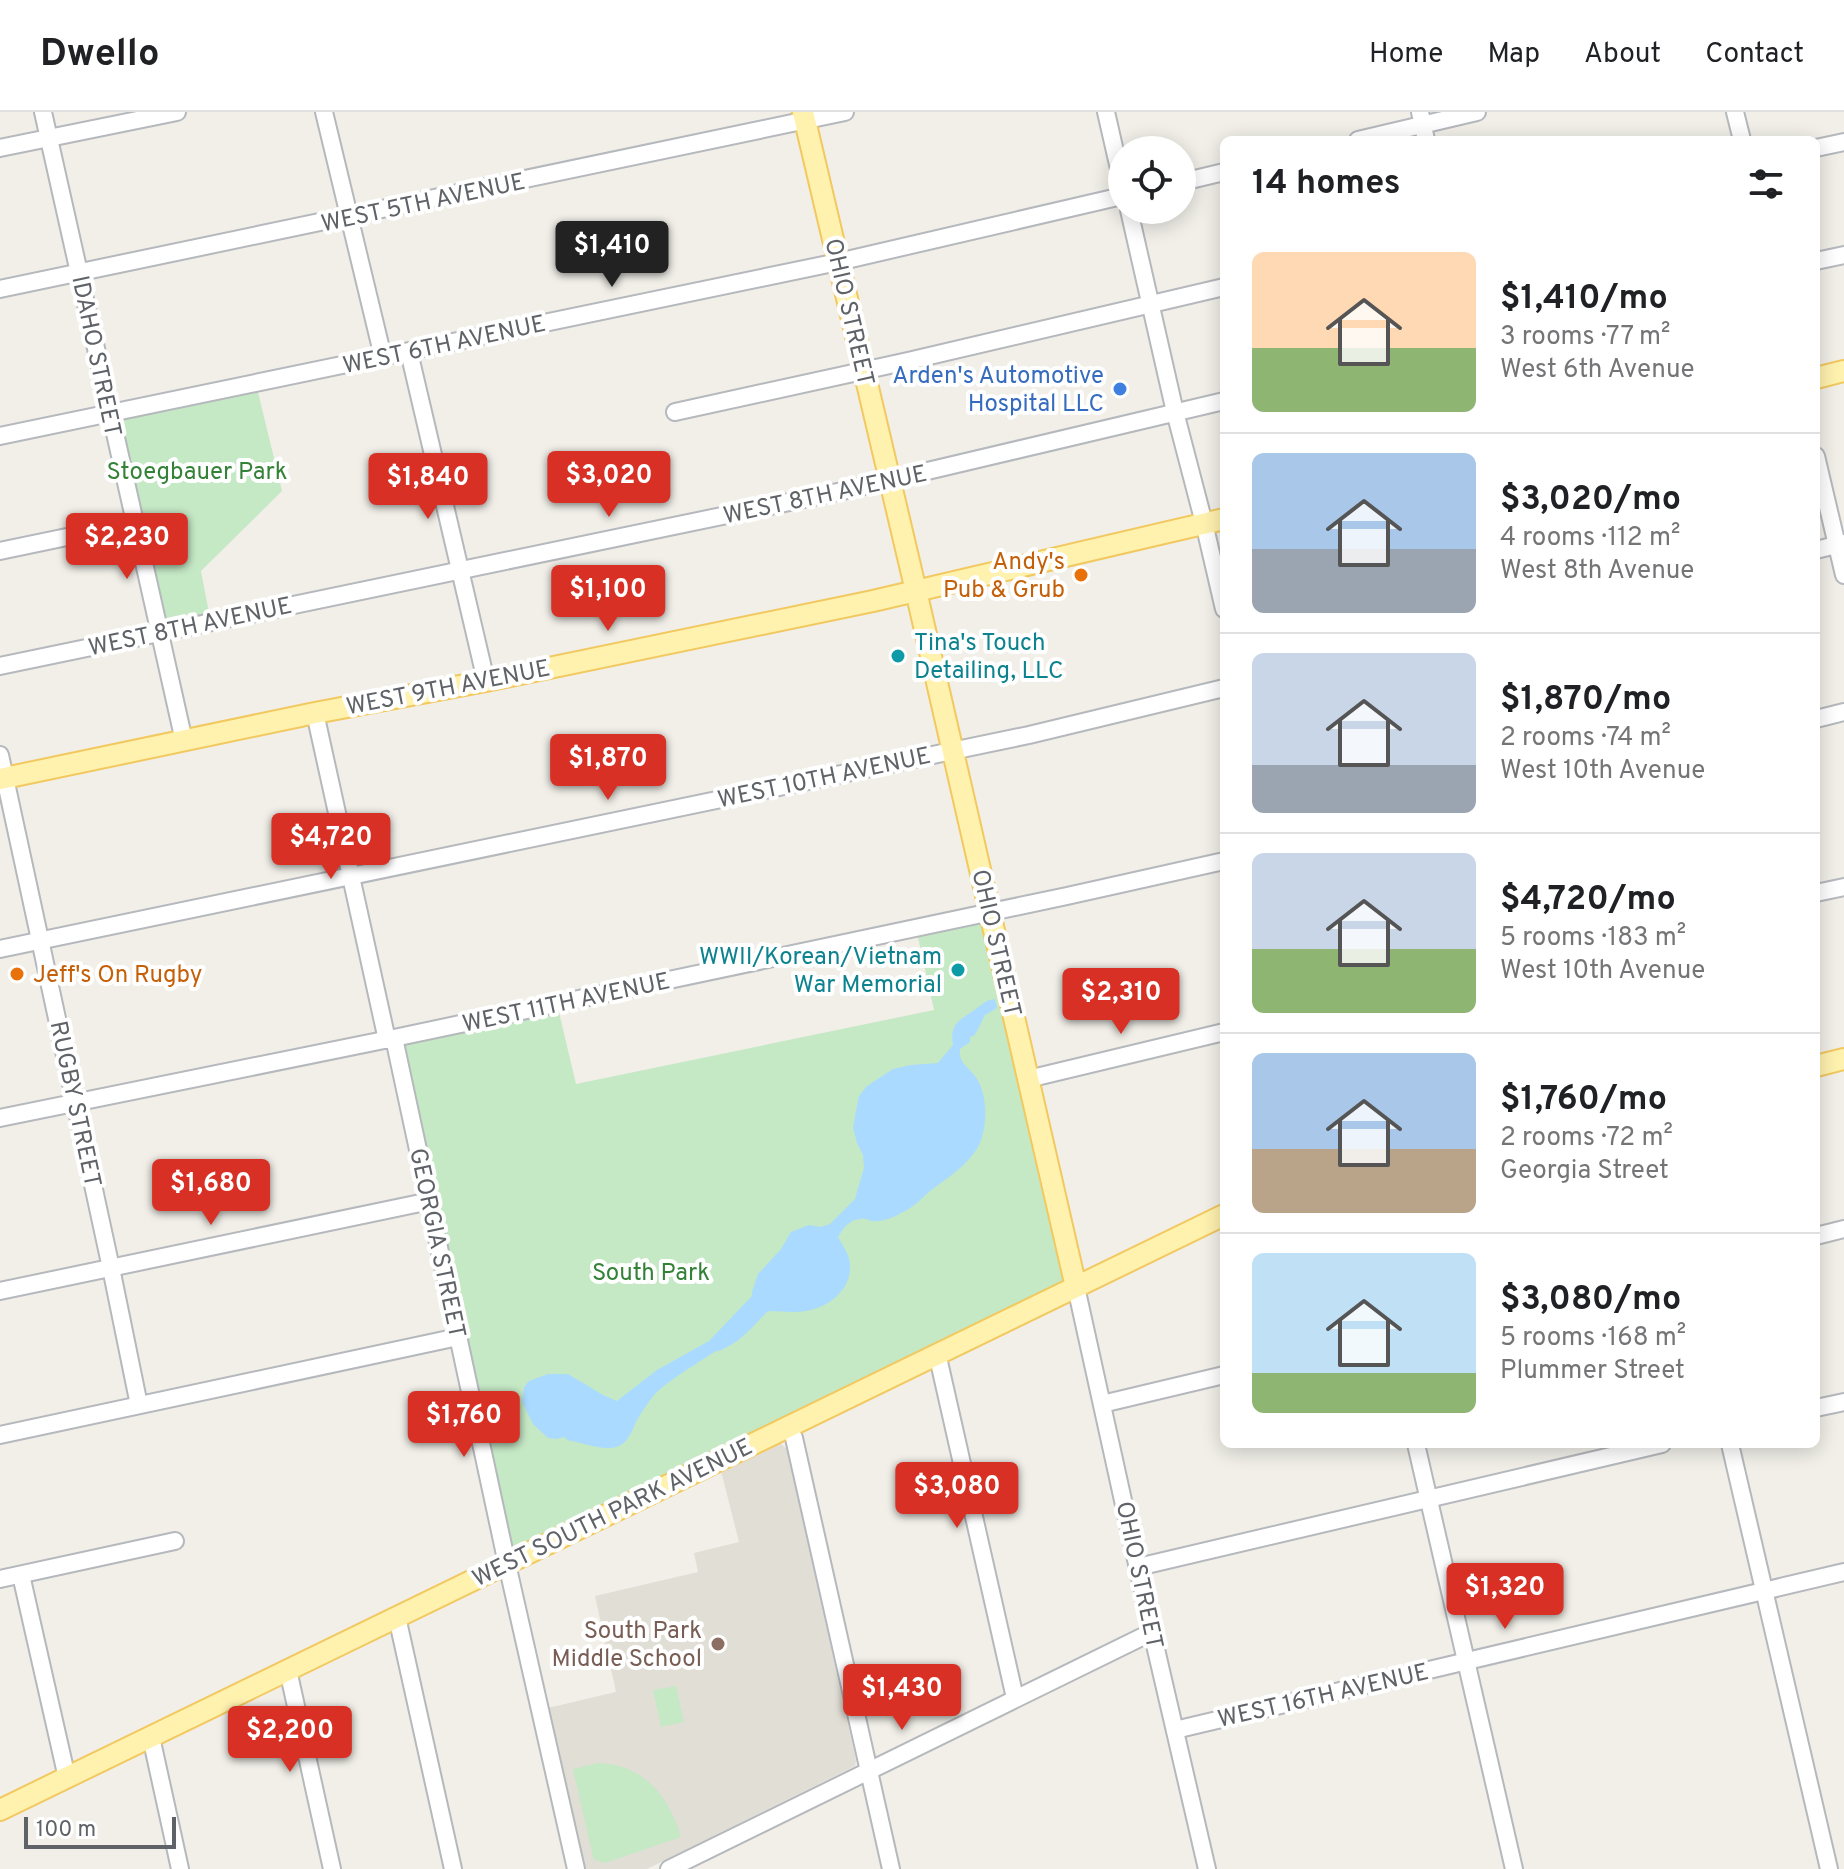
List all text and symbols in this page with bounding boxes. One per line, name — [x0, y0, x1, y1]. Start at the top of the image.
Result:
text: Dwello — [40, 31, 159, 80]
text: Home — [1369, 37, 1443, 73]
text: Map — [1487, 37, 1540, 73]
text: About — [1584, 37, 1661, 73]
text: Contact — [1705, 37, 1804, 73]
map controls — [1108, 136, 1196, 224]
button: locate — [1108, 136, 1196, 224]
icon: filters — [1744, 162, 1788, 206]
text: 14 homes — [1252, 163, 1401, 206]
street label: WEST 5TH AVENUE — [319, 168, 528, 240]
pin: $1,410 — [547, 221, 677, 289]
text: $1,410 — [573, 230, 651, 263]
street label: OHIO STREET — [817, 236, 880, 389]
street label: IDAHO STREET — [63, 273, 127, 440]
text: $1,410/mo — [1500, 278, 1668, 321]
icon: home — [1316, 284, 1412, 380]
street label: WEST 6TH AVENUE — [340, 310, 549, 382]
text: 3 rooms · 77 m² — [1500, 321, 1670, 354]
text: West 6th Avenue — [1500, 354, 1694, 387]
place label: Arden's Automotive Hospital LLC — [892, 362, 1104, 420]
marker: Arden's Automotive Hospital LLC — [1111, 380, 1129, 398]
pin: $3,020 — [544, 451, 674, 519]
pin: $1,840 — [363, 453, 493, 521]
park label: Stoegbauer Park — [106, 458, 288, 488]
text: $3,020 — [565, 460, 653, 493]
street label: WEST 8TH AVENUE — [721, 460, 930, 532]
text: $1,840 — [387, 462, 469, 495]
text: $3,020/mo — [1500, 479, 1681, 522]
icon: home — [1316, 485, 1412, 581]
pin: $2,230 — [62, 513, 192, 581]
text: $2,230 — [84, 522, 170, 555]
text: 4 rooms · 112 m² — [1500, 522, 1680, 555]
place label: Andy's Pub & Grub — [943, 548, 1065, 606]
text: West 8th Avenue — [1500, 555, 1694, 588]
pin: $1,100 — [543, 565, 673, 633]
marker: Andy's Pub & Grub — [1072, 566, 1090, 584]
text: $1,100 — [569, 574, 647, 607]
street label: WEST 8TH AVENUE — [86, 592, 295, 664]
place label: Tina's Touch Detailing, LLC — [914, 629, 1064, 687]
marker: Tina's Touch Detailing, LLC — [889, 647, 907, 665]
street label: WEST 9TH AVENUE — [344, 654, 553, 723]
text: $1,870/mo — [1500, 679, 1671, 722]
icon: home — [1316, 685, 1412, 781]
text: 2 rooms · 74 m² — [1500, 722, 1671, 755]
pin: $1,870 — [543, 734, 673, 802]
street label: WEST 10TH AVENUE — [715, 742, 934, 816]
text: $1,870 — [568, 743, 648, 776]
text: West 10th Avenue — [1500, 755, 1705, 788]
pin: $4,720 — [266, 813, 396, 881]
text: $4,720 — [289, 822, 373, 855]
street label: OHIO STREET — [964, 867, 1027, 1020]
text: $4,720/mo — [1500, 879, 1676, 922]
icon: home — [1316, 885, 1412, 981]
text: 5 rooms · 183 m² — [1500, 922, 1686, 955]
place label: WWII/Korean/Vietnam War Memorial — [699, 943, 942, 1001]
text: West 10th Avenue — [1500, 955, 1705, 988]
place label: Jeff's On Rugby — [33, 961, 203, 991]
marker: WWII/Korean/Vietnam War Memorial — [949, 961, 967, 979]
marker: Jeff's On Rugby — [8, 965, 26, 983]
street label: WEST 11TH AVENUE — [460, 967, 673, 1041]
pin: $2,310 — [1056, 968, 1186, 1036]
text: $2,310 — [1080, 977, 1162, 1010]
street label: RUGBY STREET — [42, 1018, 106, 1190]
text: $1,760/mo — [1500, 1079, 1667, 1122]
icon: home — [1316, 1085, 1412, 1181]
text: 2 rooms · 72 m² — [1500, 1122, 1673, 1155]
street label: GEORGIA STREET — [401, 1146, 471, 1341]
text: Georgia Street — [1500, 1155, 1669, 1188]
pin: $1,680 — [146, 1159, 276, 1227]
text: $1,680 — [170, 1168, 252, 1201]
park label: South Park — [592, 1259, 710, 1289]
text: $3,080/mo — [1500, 1279, 1681, 1322]
icon: home — [1316, 1285, 1412, 1381]
text: 5 rooms · 168 m² — [1500, 1322, 1686, 1355]
text: Plummer Street — [1500, 1355, 1685, 1388]
pin: $1,760 — [399, 1391, 529, 1459]
text: $1,760 — [426, 1400, 502, 1433]
street label: WEST SOUTH PARK AVENUE — [468, 1433, 758, 1595]
pin: $3,080 — [892, 1462, 1022, 1530]
text: $3,080 — [913, 1471, 1001, 1504]
street label: OHIO STREET — [1108, 1499, 1168, 1652]
pin: $1,320 — [1440, 1563, 1570, 1631]
text: $1,320 — [1465, 1572, 1545, 1605]
place label: South Park Middle School — [552, 1617, 702, 1675]
marker: South Park Middle School — [709, 1635, 727, 1653]
street label: WEST 16TH AVENUE — [1215, 1658, 1432, 1736]
pin: $1,430 — [837, 1664, 967, 1732]
text: $1,430 — [861, 1673, 943, 1706]
pin: $2,200 — [225, 1706, 355, 1774]
text: $2,200 — [246, 1715, 334, 1748]
scale bar — [24, 1813, 176, 1849]
text: 100 m — [36, 1817, 96, 1844]

